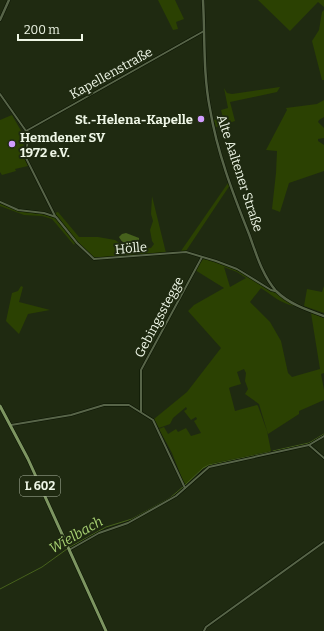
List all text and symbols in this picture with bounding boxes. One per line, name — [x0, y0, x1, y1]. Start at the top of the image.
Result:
scale bar — [18, 16, 82, 42]
text: 200 m — [24, 23, 60, 37]
street label: Kapellenstraße — [67, 44, 155, 102]
place label: St.-Helena-Kapelle — [75, 112, 193, 127]
street label: Alte Aaltener Straße — [214, 112, 266, 234]
marker: St.-Helena-Kapelle — [196, 114, 206, 124]
place label: Hemdener SV 1972 e.V. — [20, 130, 106, 160]
marker: Hemdener SV 1972 e.V. — [7, 139, 17, 149]
street label: Hölle — [114, 239, 148, 257]
street label: Gebingsstegge — [131, 274, 187, 360]
road number: L 602 — [20, 476, 60, 496]
water label: Wielbach — [46, 513, 106, 557]

